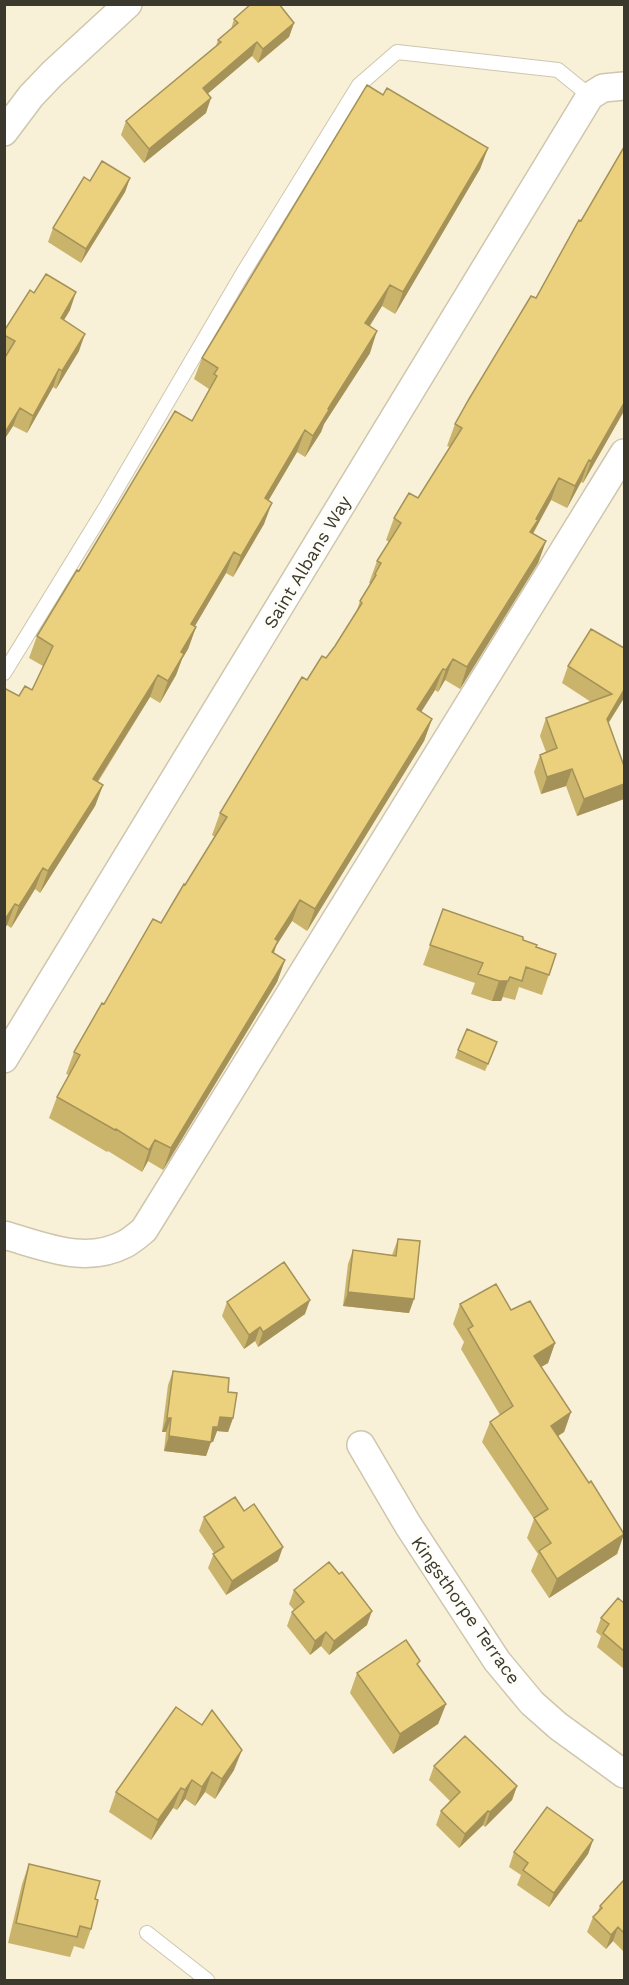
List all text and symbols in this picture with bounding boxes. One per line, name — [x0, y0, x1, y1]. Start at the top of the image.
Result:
street label: Saint Albans Way — [259, 491, 355, 632]
street label: Kingsthorpe Terrace — [407, 1532, 525, 1688]

